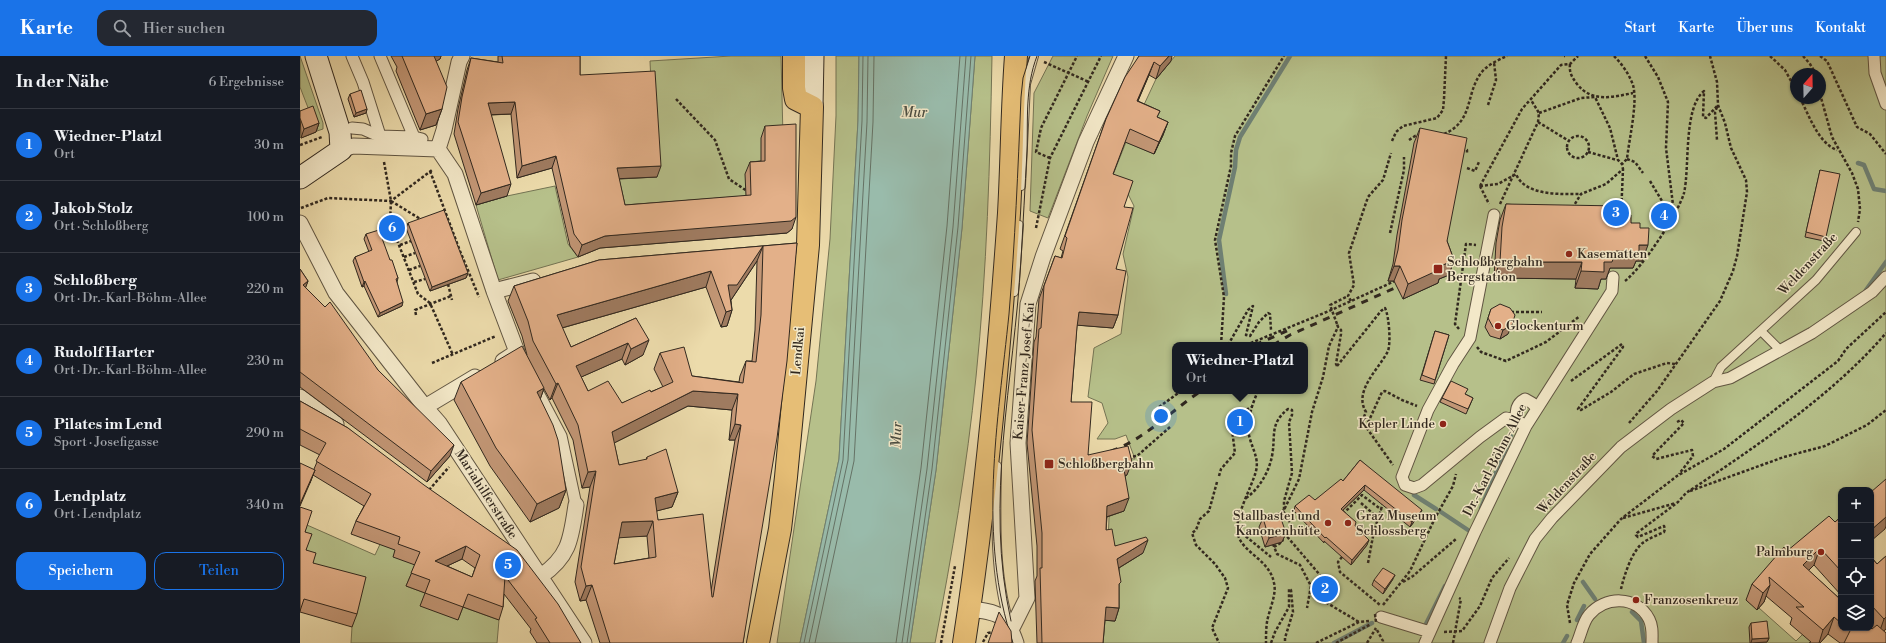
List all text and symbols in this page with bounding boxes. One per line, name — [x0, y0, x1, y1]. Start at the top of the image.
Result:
search box — [97, 10, 377, 46]
text: Karte — [20, 16, 73, 40]
icon: search — [111, 17, 133, 39]
text: Hier suchen — [143, 19, 225, 38]
text: Start — [1624, 19, 1656, 37]
text: Karte — [1678, 19, 1714, 37]
text: Über uns — [1736, 19, 1793, 37]
text: Kontakt — [1815, 19, 1866, 37]
north arrow — [1790, 68, 1826, 104]
text: In der Nähe — [16, 71, 109, 93]
text: 6 Ergebnisse — [208, 74, 284, 90]
water label: Mur — [901, 104, 928, 122]
text: Wiedner-Platzl — [54, 127, 162, 146]
text: 1 — [26, 137, 32, 153]
text: 30 m — [254, 137, 284, 153]
text: Ort — [54, 146, 75, 162]
pin: 3 — [1603, 198, 1629, 228]
text: Jakob Stolz — [54, 199, 133, 218]
pin: 4 — [1651, 201, 1677, 231]
text: 2 — [25, 209, 33, 225]
text: 100 m — [248, 209, 284, 225]
pin: 6 — [379, 213, 405, 243]
text: Ort · Schloßberg — [54, 218, 149, 234]
street label: Weldenstraße — [1774, 229, 1841, 299]
place label: Kasematten — [1577, 246, 1647, 262]
marker: Kasematten — [1564, 249, 1574, 259]
place label: Schloßbergbahn Bergstation — [1446, 254, 1543, 285]
marker: Schloßbergbahn Bergstation — [1432, 263, 1444, 275]
text: Schloßberg — [54, 271, 137, 290]
text: 3 — [25, 281, 33, 297]
text: 220 m — [246, 281, 284, 297]
text: Ort · Dr.-Karl-Böhm-Allee — [54, 290, 207, 306]
street label: Kaiser-Franz-Josef-Kai — [1010, 301, 1038, 441]
place label: Glockenturm — [1506, 318, 1584, 334]
marker: Glockenturm — [1493, 321, 1503, 331]
street label: Lendkai — [788, 326, 808, 376]
popup — [1172, 342, 1308, 394]
text: Rudolf Harter — [54, 343, 155, 362]
text: Wiedner-Platzl — [1186, 351, 1294, 370]
text: 4 — [25, 353, 33, 369]
text: 230 m — [247, 353, 284, 369]
text: Ort · Dr.-Karl-Böhm-Allee — [54, 362, 207, 378]
text: Ort — [1186, 370, 1207, 386]
street label: Dr.-Karl-Böhm-Allee — [1460, 400, 1531, 519]
your location — [1151, 406, 1171, 426]
pin: 1 — [1227, 407, 1253, 437]
text: Pilates im Lend — [54, 415, 162, 434]
place label: Kepler Linde — [1358, 416, 1435, 432]
marker: Kepler Linde — [1438, 419, 1448, 429]
water label: Mur — [888, 421, 906, 448]
text: 5 — [25, 425, 33, 441]
text: 290 m — [246, 425, 284, 441]
text: Sport · Josefigasse — [54, 434, 159, 450]
street label: Mariahilferstraße — [451, 446, 521, 542]
street label: Weldenstraße — [1533, 448, 1600, 518]
place label: Schloßbergbahn — [1058, 456, 1154, 472]
marker: Schloßbergbahn — [1043, 458, 1055, 470]
text: Lendplatz — [54, 487, 126, 506]
map controls — [1838, 487, 1874, 631]
button: + — [1838, 487, 1874, 523]
text: 6 — [25, 497, 33, 513]
text: 340 m — [246, 497, 284, 513]
text: Ort · Lendplatz — [54, 506, 141, 522]
place label: Stallbastei und Kanonenhütte — [1233, 508, 1321, 539]
place label: Graz Museum Schlossberg — [1356, 508, 1437, 539]
marker: Stallbastei und Kanonenhütte — [1323, 518, 1333, 528]
marker: Graz Museum Schlossberg — [1343, 518, 1353, 528]
button: − — [1838, 523, 1874, 559]
place label: Palmburg — [1756, 544, 1813, 560]
marker: Palmburg — [1816, 547, 1826, 557]
pin: 5 — [495, 550, 521, 580]
button: Speichern — [16, 552, 146, 590]
button: Teilen — [154, 552, 284, 590]
button: locate — [1838, 559, 1874, 595]
pin: 2 — [1312, 574, 1338, 604]
place label: Franzosenkreuz — [1644, 592, 1738, 608]
marker: Franzosenkreuz — [1631, 595, 1641, 605]
button: layers — [1838, 595, 1874, 631]

